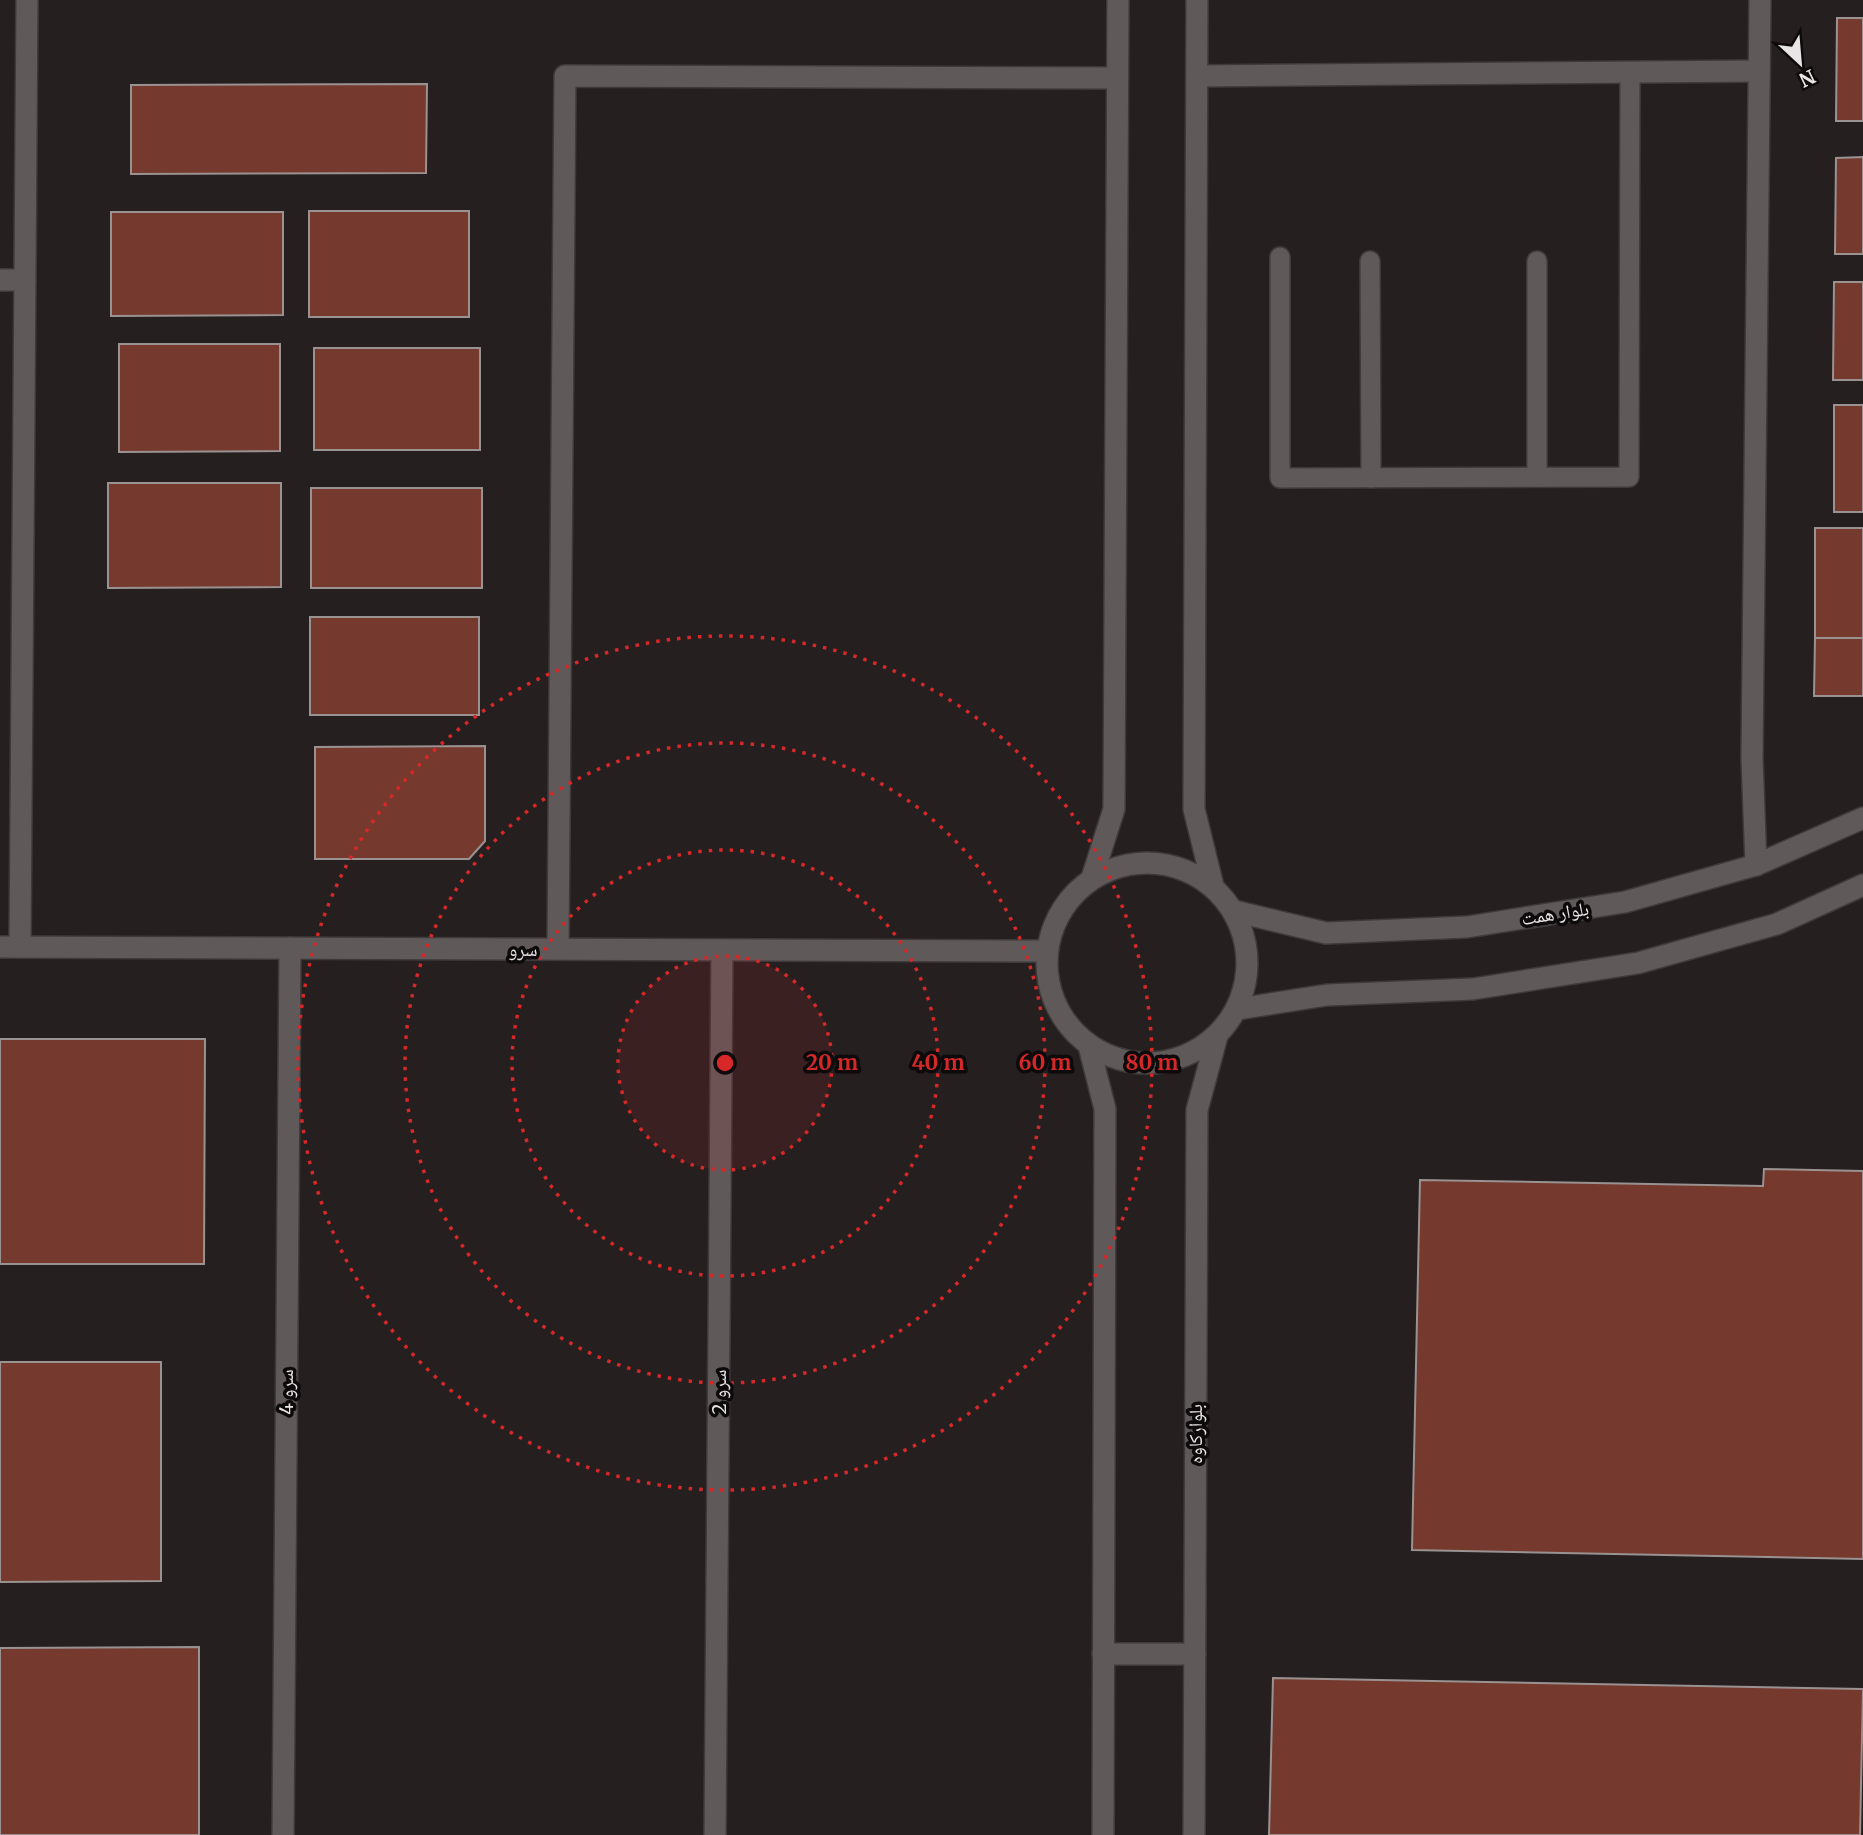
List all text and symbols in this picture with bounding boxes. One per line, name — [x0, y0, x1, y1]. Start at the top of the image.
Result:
north arrow — [1765, 28, 1835, 98]
text: N — [1795, 64, 1819, 92]
street label: بلوار همت — [1519, 896, 1591, 930]
street label: سرو — [508, 937, 538, 961]
text: 20 m — [806, 1049, 858, 1076]
text: 40 m — [911, 1049, 965, 1076]
text: 60 m — [1019, 1049, 1071, 1076]
text: 80 m — [1126, 1049, 1178, 1076]
centre of rings — [713, 1051, 737, 1075]
street label: سرو 4 — [274, 1369, 298, 1415]
street label: سرو 2 — [707, 1370, 731, 1414]
street label: بلوارکاوه — [1183, 1404, 1207, 1464]

